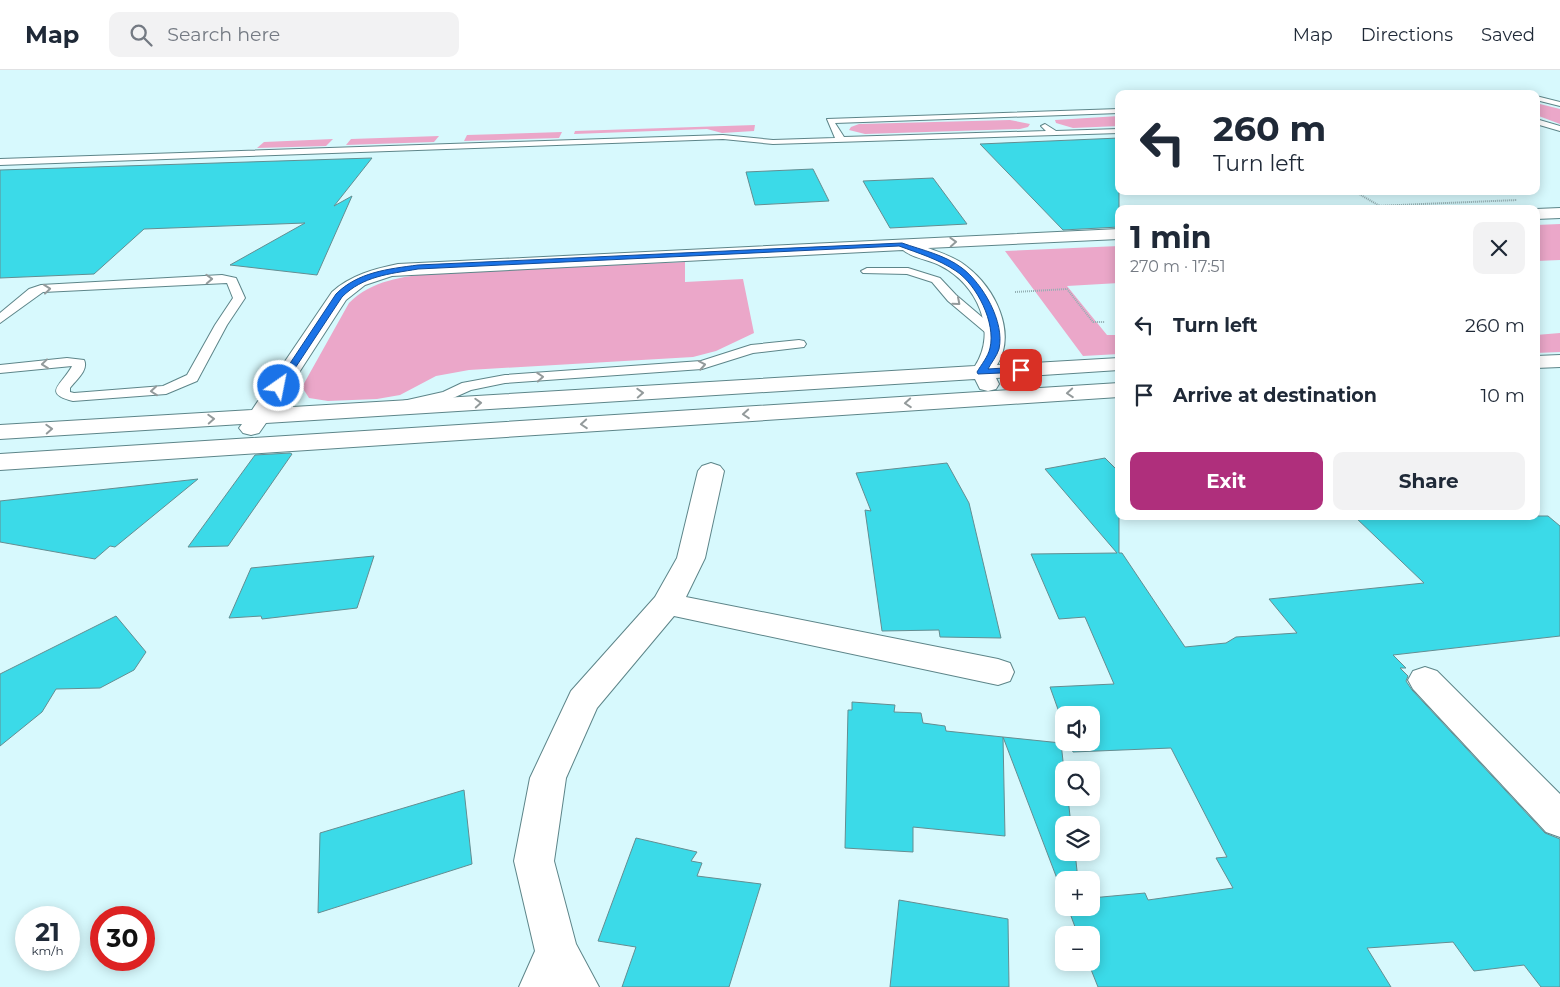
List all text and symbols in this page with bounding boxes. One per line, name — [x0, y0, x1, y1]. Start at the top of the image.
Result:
search box — [109, 12, 459, 57]
text: Map — [25, 20, 79, 49]
icon: search — [127, 21, 155, 49]
text: Search here — [167, 23, 280, 46]
text: Map — [1293, 24, 1333, 46]
text: Directions — [1361, 24, 1453, 46]
text: Saved — [1481, 24, 1535, 46]
text: 260 m — [1213, 107, 1326, 150]
icon: left — [1130, 110, 1195, 175]
text: Turn left — [1213, 150, 1305, 177]
text: 1 min — [1130, 219, 1211, 256]
button: close — [1473, 222, 1525, 274]
one-way arrow — [949, 236, 957, 247]
text: 270 m · 17:51 — [1130, 257, 1225, 276]
one-way arrow — [206, 274, 213, 284]
one-way arrow — [43, 284, 51, 295]
one-way arrow — [951, 297, 960, 305]
icon: left — [1130, 311, 1158, 339]
text: Turn left — [1173, 314, 1258, 337]
text: 260 m — [1465, 314, 1525, 337]
pin — [1000, 349, 1042, 391]
icon: arrive — [1007, 356, 1035, 384]
one-way arrow — [41, 358, 49, 369]
position arrow — [252, 359, 304, 411]
one-way arrow — [698, 360, 707, 370]
one-way arrow — [536, 371, 544, 382]
icon: arrive — [1130, 381, 1158, 409]
text: Arrive at destination — [1173, 384, 1377, 407]
text: 10 m — [1480, 384, 1525, 407]
one-way arrow — [150, 385, 158, 396]
one-way arrow — [636, 387, 644, 398]
one-way arrow — [1066, 387, 1074, 398]
one-way arrow — [474, 397, 482, 408]
one-way arrow — [904, 398, 912, 409]
one-way arrow — [742, 408, 750, 419]
one-way arrow — [207, 413, 215, 424]
one-way arrow — [579, 419, 587, 430]
one-way arrow — [45, 423, 53, 434]
button: Exit — [1130, 452, 1323, 510]
button: Share — [1333, 452, 1525, 510]
map controls — [1055, 706, 1100, 971]
button: sound — [1055, 706, 1100, 751]
button: search — [1055, 761, 1100, 806]
button: layers — [1055, 816, 1100, 861]
button: + — [1055, 871, 1100, 916]
speed limit sign: 30 — [90, 906, 155, 971]
text: 21 — [35, 917, 60, 947]
button: − — [1055, 926, 1100, 971]
text: km/h — [31, 943, 64, 958]

